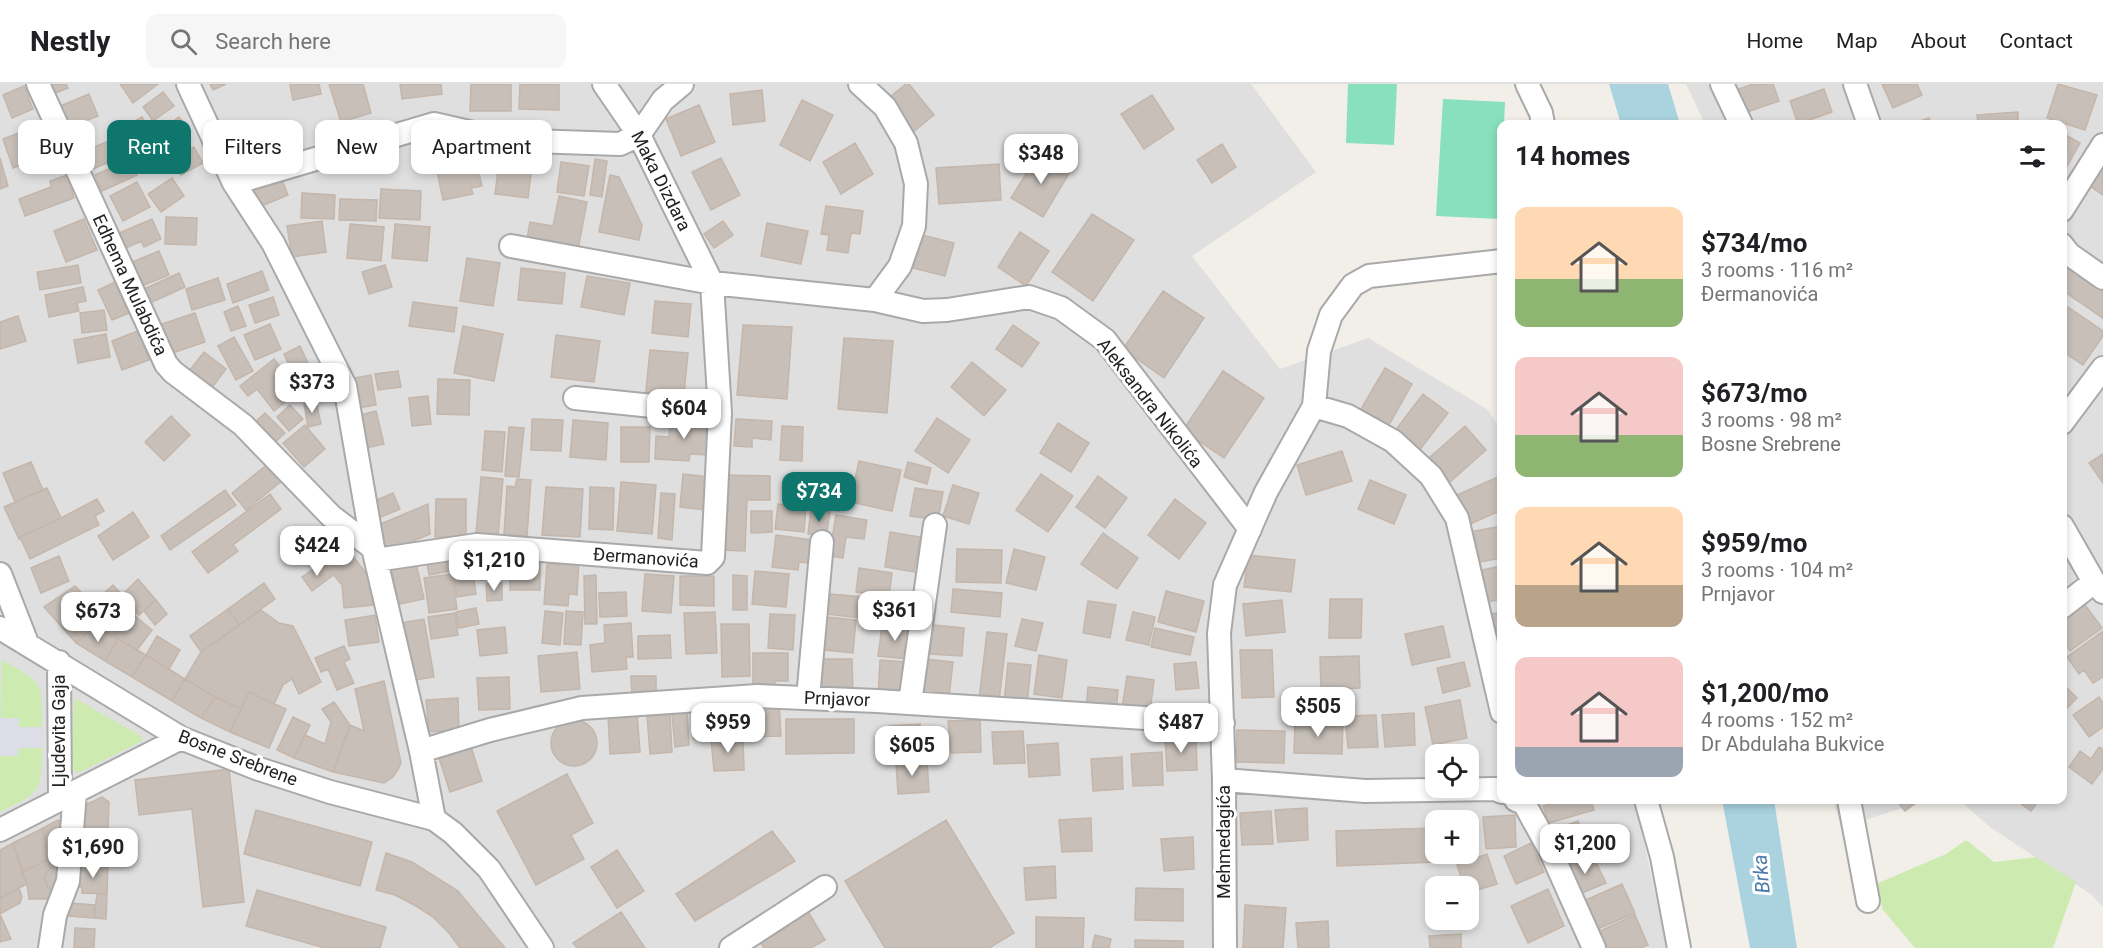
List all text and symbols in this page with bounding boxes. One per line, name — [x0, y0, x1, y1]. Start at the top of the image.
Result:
search box — [146, 14, 566, 68]
text: Nestly — [30, 25, 110, 58]
icon: search — [167, 25, 200, 58]
text: Search here — [215, 29, 331, 54]
text: Home — [1747, 29, 1803, 53]
text: Map — [1836, 29, 1878, 53]
text: About — [1911, 29, 1967, 53]
text: Contact — [2000, 29, 2073, 53]
chip: Buy — [18, 120, 95, 174]
chip: Rent — [107, 120, 191, 174]
chip: Filters — [203, 120, 303, 174]
chip: New — [315, 120, 399, 174]
chip: Apartment — [411, 120, 552, 174]
street label: Maka Dizdara — [627, 127, 696, 234]
pin: $348 — [1005, 134, 1077, 185]
icon: filters — [2016, 140, 2049, 173]
text: $348 — [1018, 141, 1064, 165]
text: 14 homes — [1515, 141, 1630, 171]
street label: Edhema Mulabdića — [89, 211, 172, 359]
text: $734/mo — [1701, 228, 1808, 258]
icon: home — [1563, 231, 1635, 303]
text: 3 rooms · 116 m² — [1701, 258, 1853, 282]
text: Đermanovića — [1701, 282, 1818, 306]
street label: Aleksandra Nikolića — [1093, 334, 1207, 472]
pin: $373 — [276, 363, 348, 414]
text: $373 — [289, 370, 335, 394]
text: $673/mo — [1701, 378, 1808, 408]
icon: home — [1563, 381, 1635, 453]
pin: $604 — [648, 389, 720, 440]
text: $604 — [661, 396, 707, 420]
text: 3 rooms · 98 m² — [1701, 408, 1842, 432]
text: Bosne Srebrene — [1701, 432, 1841, 456]
pin: $734 — [783, 472, 855, 523]
text: $734 — [796, 479, 842, 503]
pin: $424 — [281, 526, 353, 577]
text: $959/mo — [1701, 528, 1808, 558]
icon: home — [1563, 531, 1635, 603]
text: $424 — [294, 533, 340, 557]
pin: $1,210 — [445, 541, 543, 592]
street label: Đermanovića — [593, 543, 699, 572]
text: $1,210 — [463, 548, 525, 572]
text: 3 rooms · 104 m² — [1701, 558, 1853, 582]
text: Prnjavor — [1701, 582, 1775, 606]
pin: $361 — [859, 591, 931, 642]
pin: $673 — [62, 592, 134, 643]
text: $361 — [872, 598, 918, 622]
text: $673 — [75, 599, 121, 623]
street label: Ljudevita Gaja — [48, 675, 69, 787]
text: $1,200/mo — [1701, 678, 1829, 708]
icon: home — [1563, 681, 1635, 753]
street label: Prnjavor — [804, 687, 871, 710]
pin: $505 — [1282, 687, 1354, 738]
text: $505 — [1295, 694, 1341, 718]
pin: $959 — [692, 703, 764, 754]
pin: $487 — [1145, 703, 1217, 754]
text: 4 rooms · 152 m² — [1701, 708, 1853, 732]
text: $959 — [705, 710, 751, 734]
text: $487 — [1158, 710, 1204, 734]
street label: Bosne Srebrene — [176, 725, 301, 790]
pin: $605 — [876, 726, 948, 777]
text: Dr Abdulaha Bukvice — [1701, 732, 1884, 756]
text: $605 — [889, 733, 935, 757]
map controls — [1425, 744, 1479, 930]
button: locate — [1425, 744, 1479, 798]
street label: Mehmedagića — [1213, 785, 1234, 899]
button: + — [1425, 810, 1479, 864]
pin: $1,200 — [1536, 824, 1634, 875]
pin: $1,690 — [44, 828, 142, 879]
text: $1,200 — [1554, 831, 1616, 855]
text: $1,690 — [62, 835, 124, 859]
water label: Brka — [1747, 853, 1775, 895]
button: − — [1425, 876, 1479, 930]

